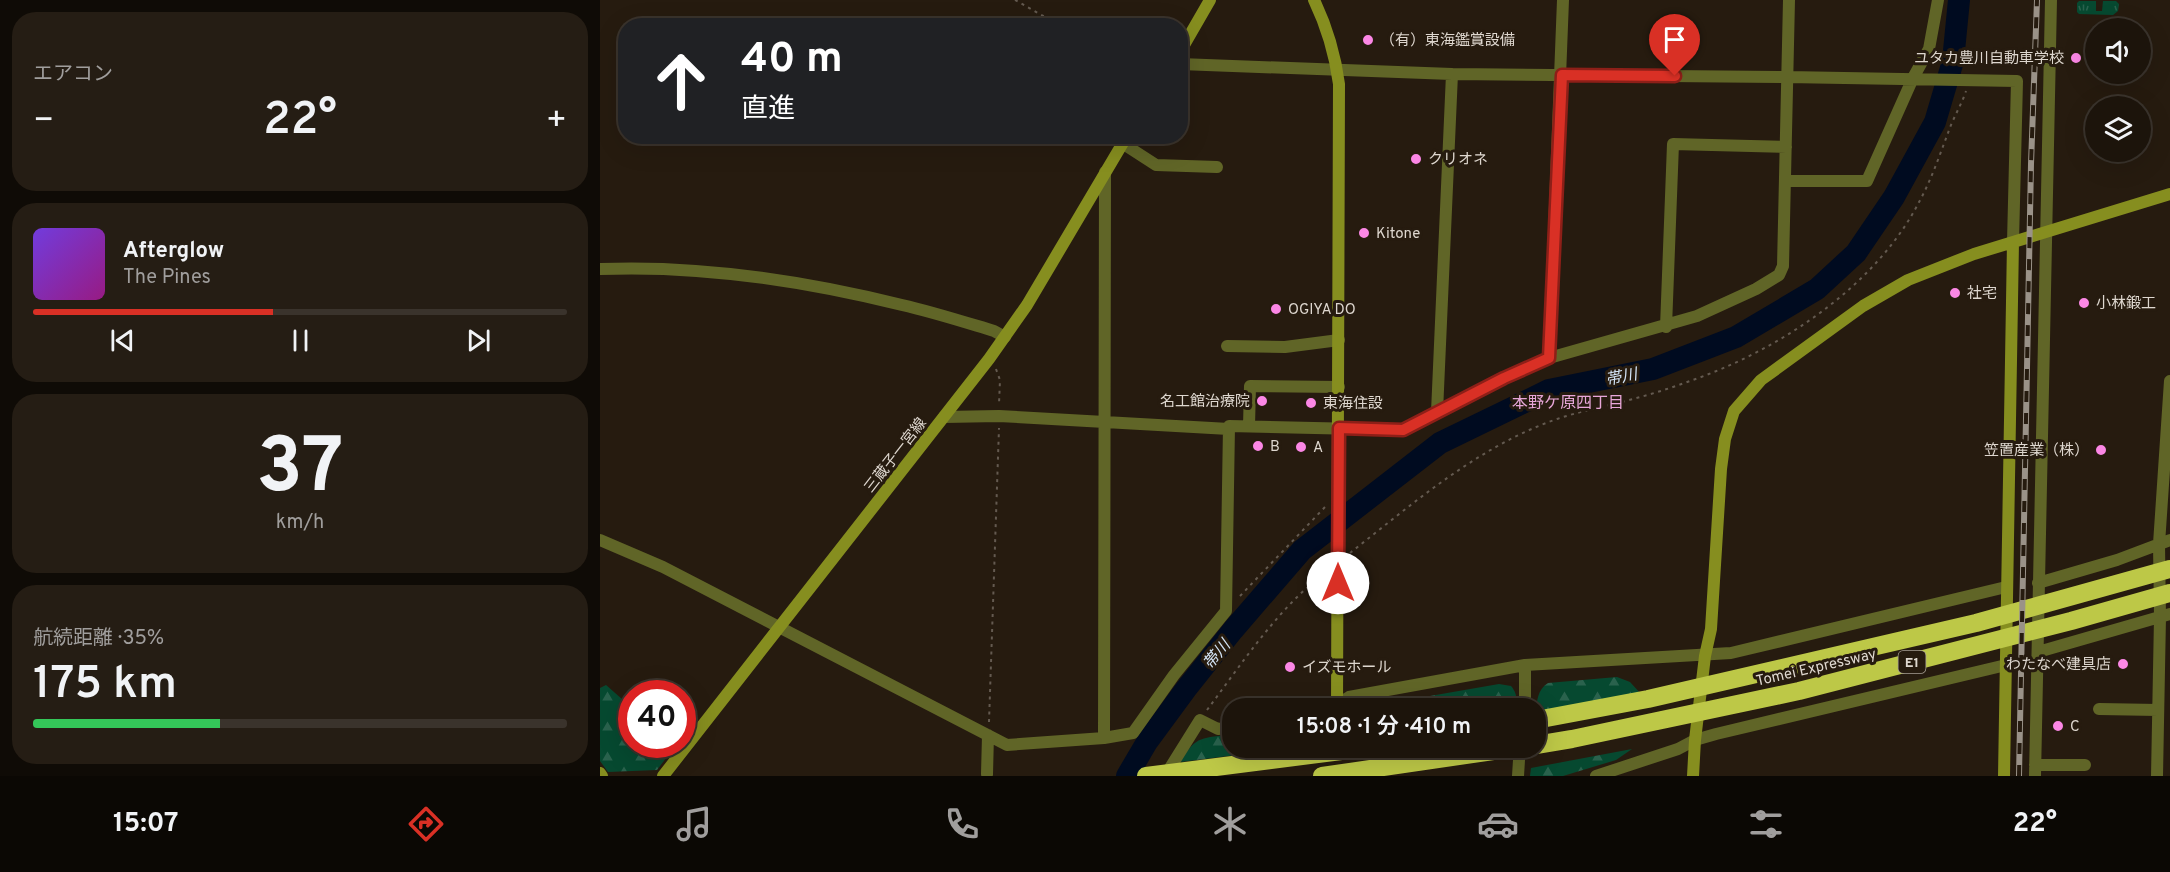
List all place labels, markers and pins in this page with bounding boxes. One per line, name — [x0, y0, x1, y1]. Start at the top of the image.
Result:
pin — [1649, 14, 1700, 76]
place label: （有）東海鑑賞設備 — [1380, 31, 1515, 51]
marker: （有）東海鑑賞設備 — [1361, 33, 1375, 47]
place label: ユタカ豊川自動車学校 — [1914, 50, 2064, 69]
marker: ユタカ豊川自動車学校 — [2069, 51, 2083, 65]
place label: クリオネ — [1428, 151, 1488, 170]
marker: クリオネ — [1409, 152, 1423, 166]
place label: Kitone — [1376, 225, 1420, 244]
marker: Kitone — [1357, 226, 1371, 240]
place label: 社宅 — [1967, 285, 1997, 304]
marker: 社宅 — [1948, 286, 1962, 300]
place label: 小林鍛工 — [2096, 295, 2156, 314]
marker: 小林鍛工 — [2077, 296, 2091, 310]
place label: OGIYA DO — [1288, 301, 1356, 320]
marker: OGIYA DO — [1269, 302, 1283, 316]
place label: 名工館治療院 — [1160, 393, 1250, 412]
marker: 名工館治療院 — [1255, 394, 1269, 408]
place label: 東海住設 — [1323, 395, 1383, 414]
marker: 東海住設 — [1304, 396, 1318, 410]
place label: B — [1270, 438, 1280, 457]
marker: B — [1251, 439, 1265, 453]
place label: A — [1313, 439, 1323, 458]
marker: A — [1294, 440, 1308, 454]
place label: 笠置産業（株） — [1984, 442, 2089, 461]
marker: 笠置産業（株） — [2094, 443, 2108, 457]
place label: わたなべ建具店 — [2006, 656, 2111, 675]
marker: わたなべ建具店 — [2116, 657, 2130, 671]
place label: イズモホール — [1302, 659, 1392, 678]
marker: イズモホール — [1283, 660, 1297, 674]
place label: C — [2070, 718, 2080, 737]
marker: C — [2051, 719, 2065, 733]

